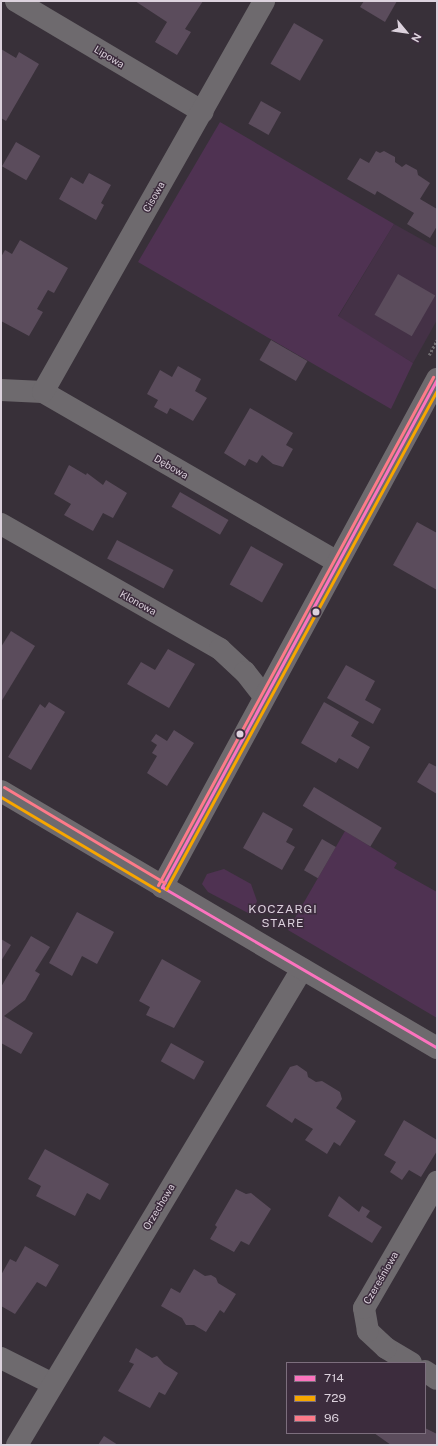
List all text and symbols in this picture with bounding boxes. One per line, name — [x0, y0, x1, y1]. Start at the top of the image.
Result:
north arrow — [386, 12, 426, 52]
text: N — [409, 31, 424, 44]
street label: Lipowa — [92, 43, 126, 71]
street label: Cisowa — [140, 180, 168, 214]
street label: Dębowa — [152, 452, 190, 482]
street label: Klonowa — [118, 588, 158, 618]
unlabelled marker — [311, 607, 321, 617]
unlabelled marker — [235, 729, 245, 739]
district label: KOCZARGI STARE — [248, 903, 318, 931]
street label: Orzechowa — [141, 1182, 177, 1232]
street label: Czereśniowa — [361, 1250, 401, 1306]
legend — [286, 1362, 426, 1434]
text: 714 — [324, 1371, 344, 1385]
text: 729 — [324, 1391, 346, 1405]
text: 96 — [324, 1411, 339, 1425]

